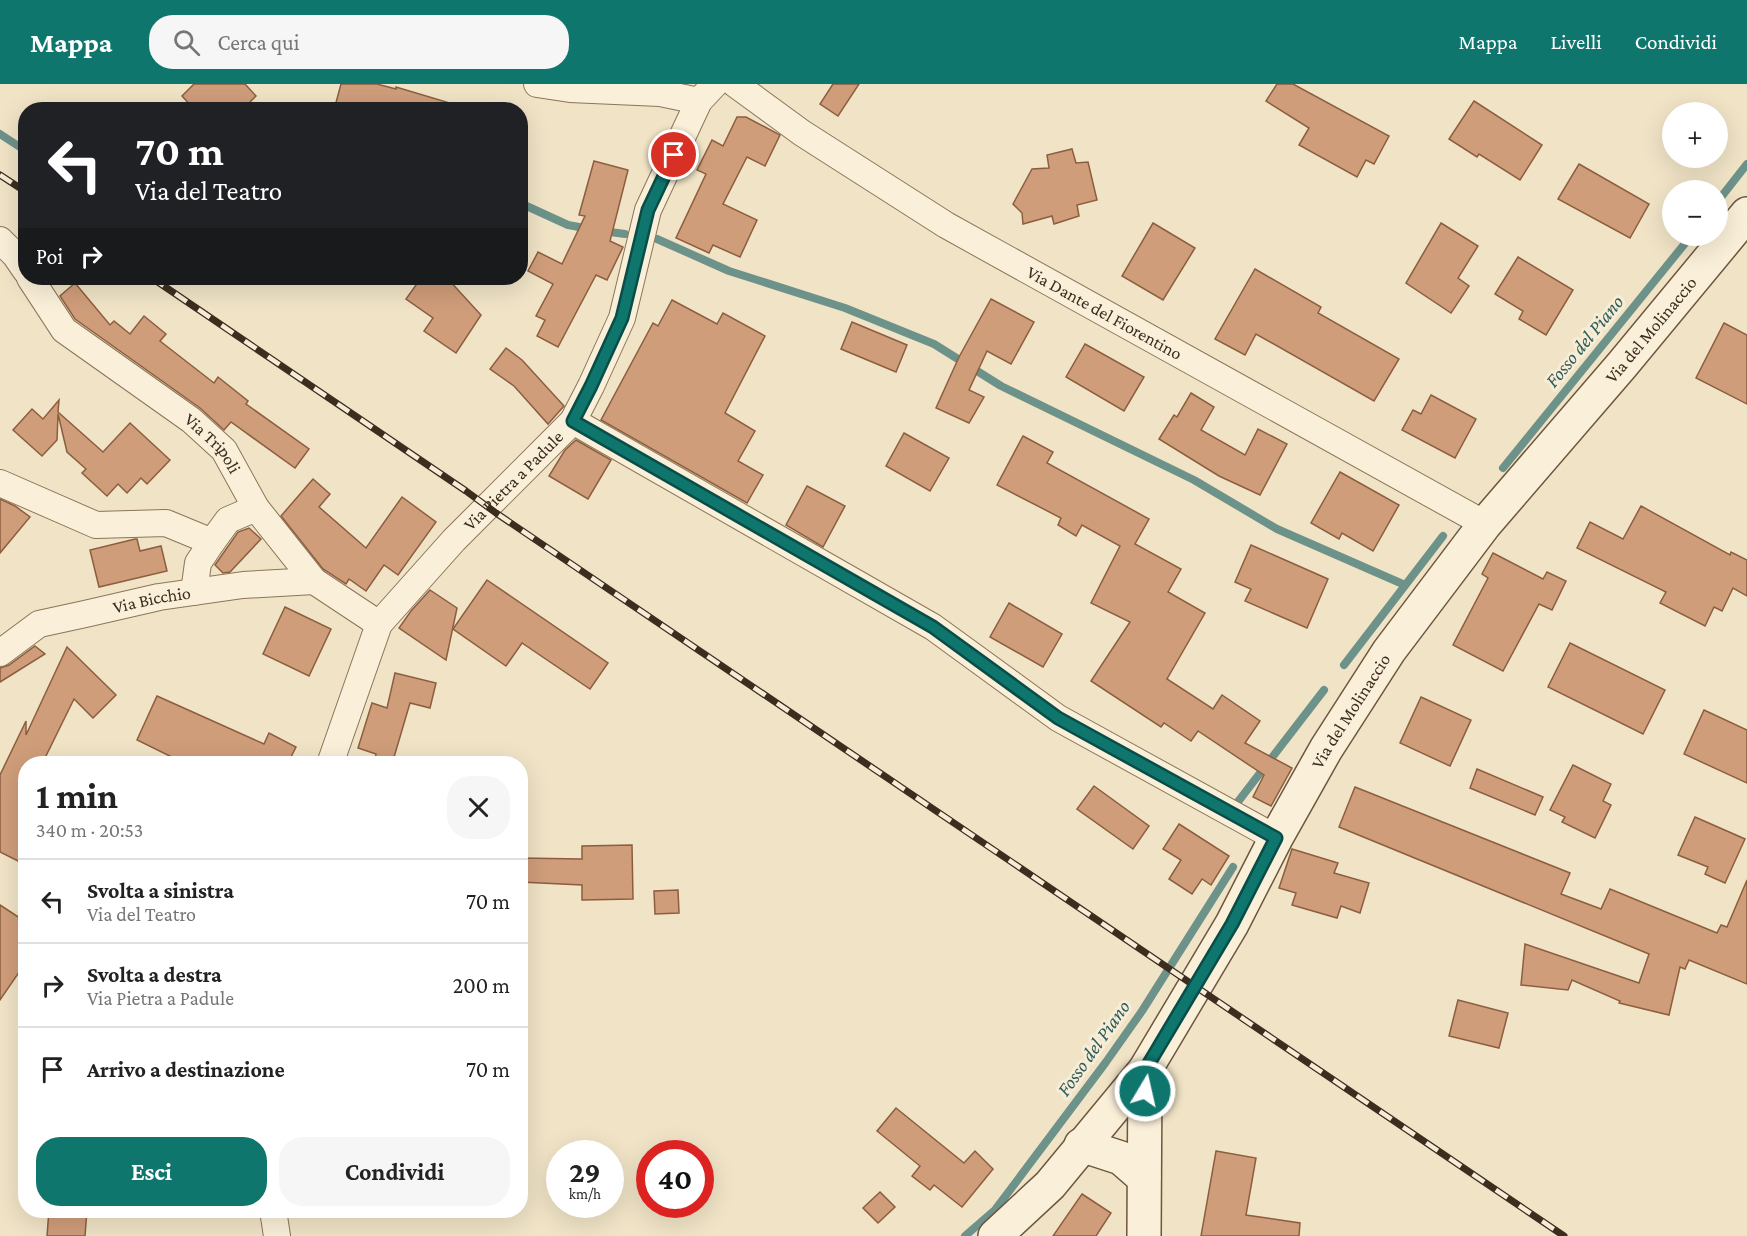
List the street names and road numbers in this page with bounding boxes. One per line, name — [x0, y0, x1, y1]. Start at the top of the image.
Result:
street label: Via Dante del Fiorentino — [1023, 262, 1186, 364]
street label: Via del Molinaccio — [1601, 273, 1701, 387]
street label: Via Tripoli — [181, 409, 245, 477]
street label: Via Pietra a Padule — [460, 427, 567, 534]
street label: Via Bicchio — [111, 583, 192, 617]
street label: Via del Molinaccio — [1307, 650, 1395, 772]

